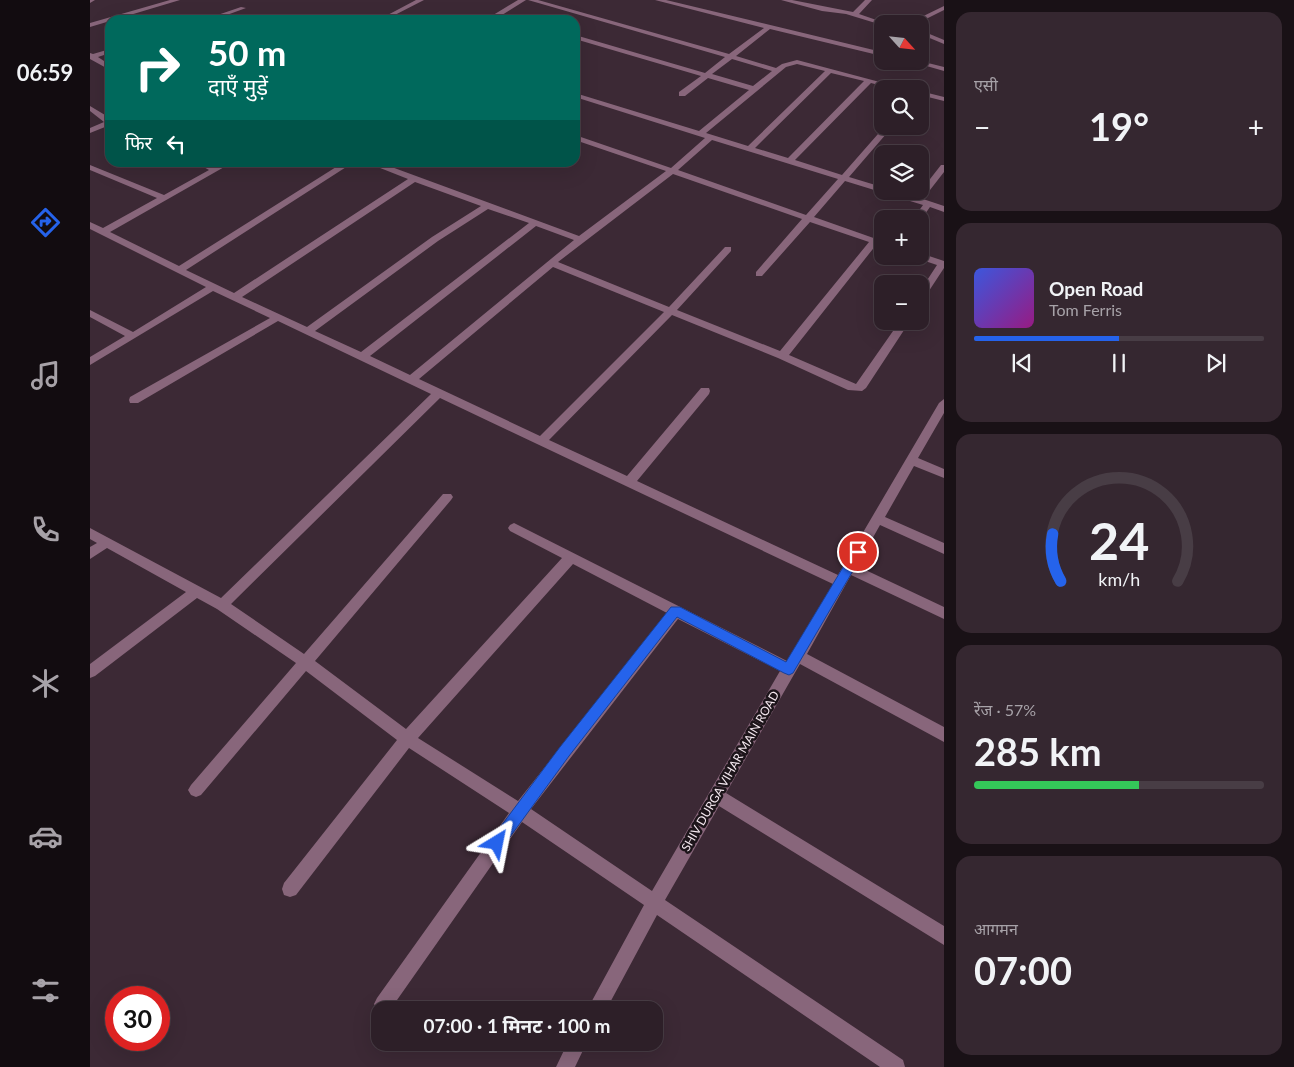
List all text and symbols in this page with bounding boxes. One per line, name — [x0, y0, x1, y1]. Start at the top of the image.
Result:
north arrow — [874, 15, 929, 70]
map controls — [874, 15, 929, 330]
text: 50 m — [208, 31, 286, 73]
icon: right — [125, 35, 190, 100]
text: 06:59 — [17, 59, 73, 86]
text: दाएँ मुड़ें — [208, 73, 268, 100]
text: एसी — [974, 75, 998, 94]
button: search — [874, 80, 929, 135]
text: 19° — [1089, 103, 1149, 149]
text: − — [974, 110, 990, 144]
text: + — [1248, 110, 1264, 144]
icon: left — [162, 130, 190, 158]
text: फिर — [125, 131, 152, 154]
button: layers — [874, 145, 929, 200]
icon: directions — [28, 205, 63, 240]
button: + — [874, 210, 929, 265]
button: − — [874, 275, 929, 330]
text: Open Road — [1049, 277, 1143, 300]
text: Tom Ferris — [1049, 300, 1122, 319]
icon: previous — [1008, 349, 1036, 377]
icon: pause — [1105, 349, 1133, 377]
icon: next — [1202, 349, 1230, 377]
icon: music — [28, 358, 63, 393]
text: 24 — [1089, 509, 1149, 571]
icon: phone — [28, 512, 63, 547]
pin — [837, 531, 879, 573]
icon: arrive — [844, 538, 872, 566]
text: km/h — [1098, 568, 1140, 590]
icon: climate — [28, 666, 63, 701]
street label: SHIV DURGA VIHAR MAIN ROAD — [678, 688, 782, 854]
text: रेंज · 57% — [974, 700, 1036, 719]
text: 285 km — [974, 728, 1102, 774]
position arrow — [470, 816, 522, 868]
icon: car — [28, 819, 63, 854]
text: आगमन — [974, 919, 1018, 938]
text: 07:00 — [974, 947, 1072, 993]
icon: filters — [28, 973, 63, 1008]
speed limit sign: 30 — [105, 986, 170, 1051]
text: 07:00 · 1 मिनट · 100 m — [424, 1014, 610, 1037]

